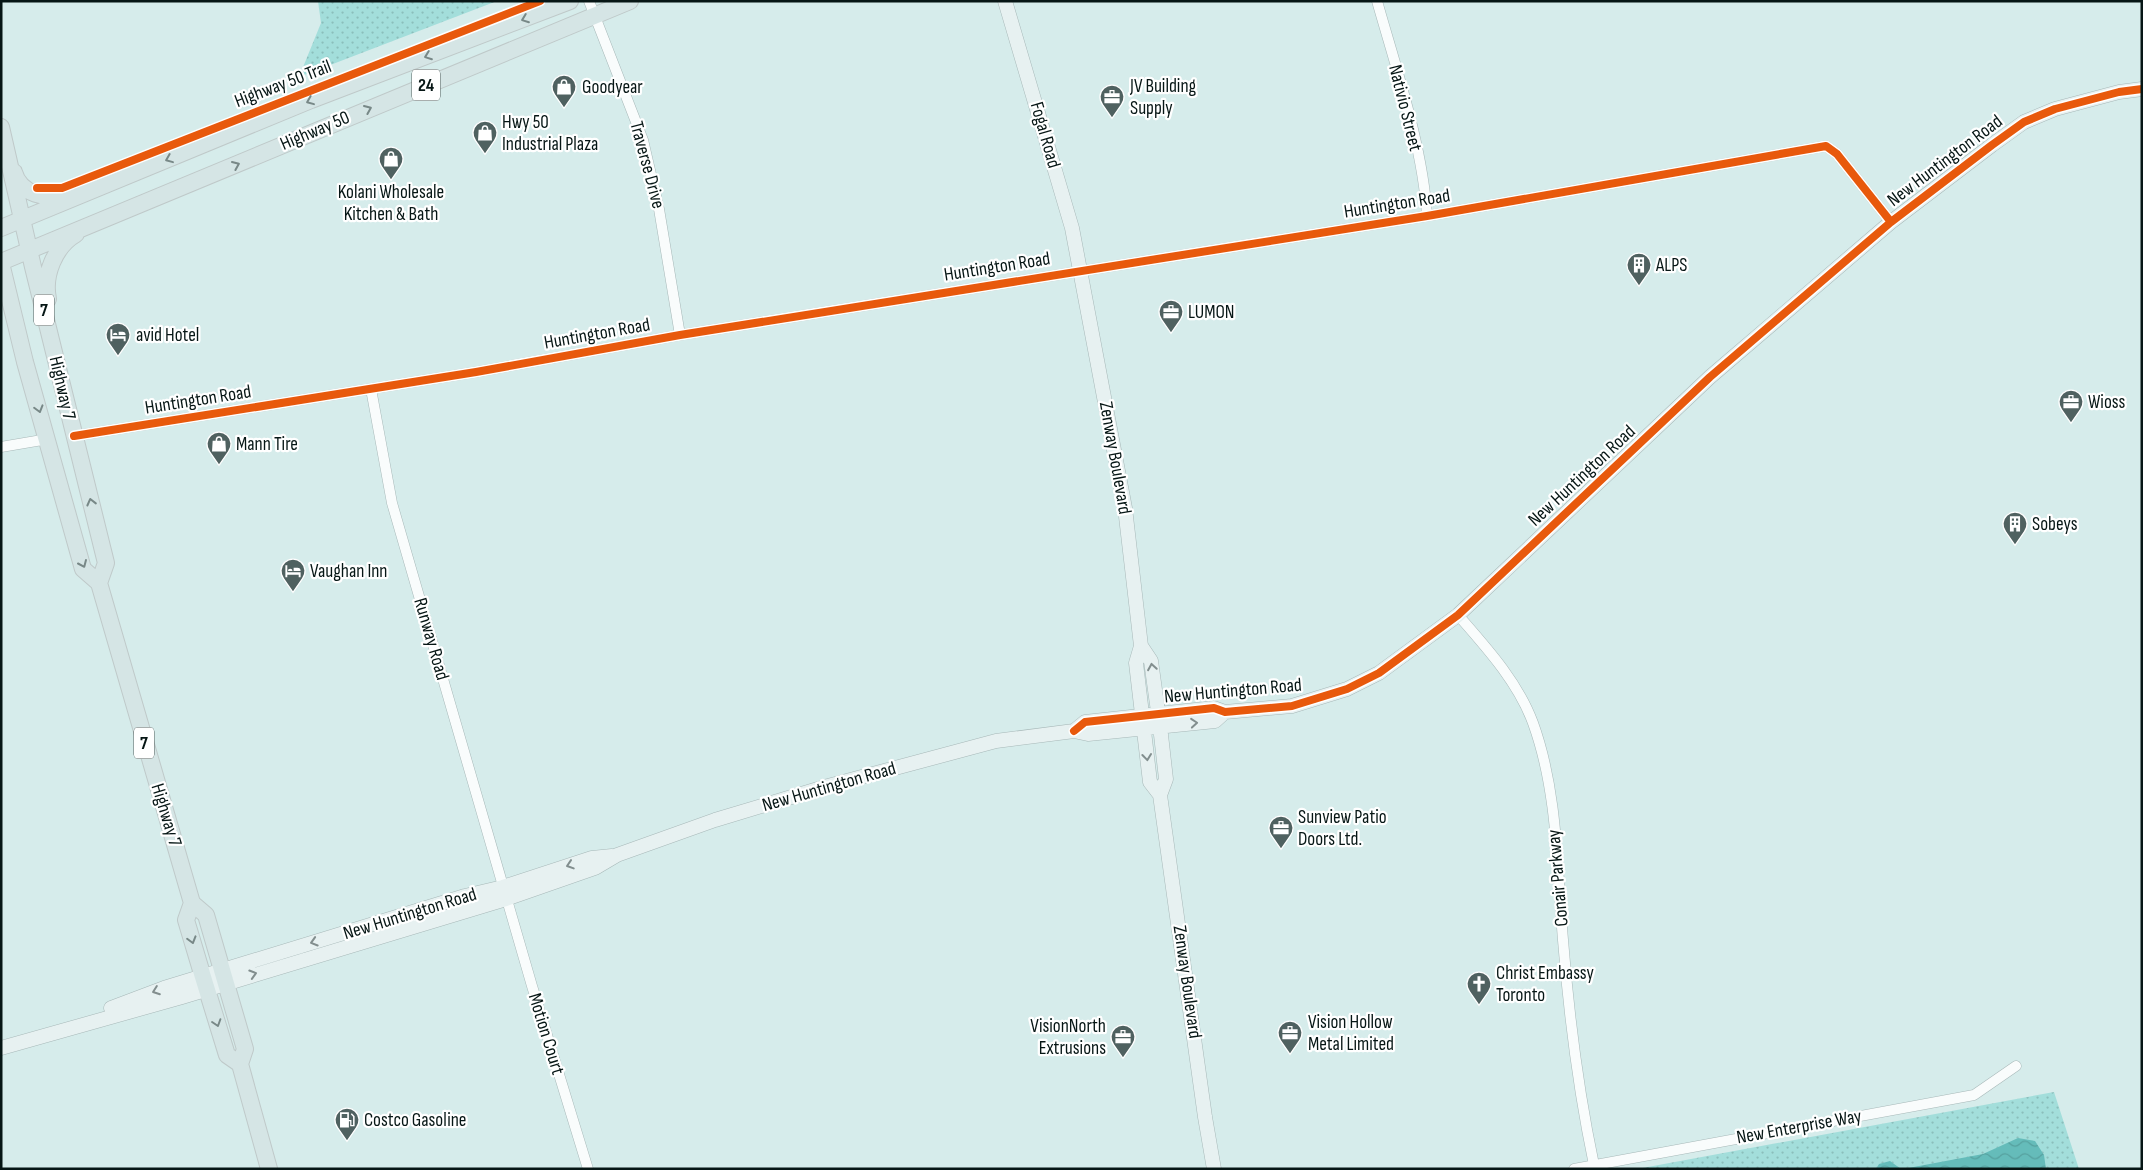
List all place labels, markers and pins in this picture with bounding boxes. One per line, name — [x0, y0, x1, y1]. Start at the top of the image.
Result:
shop icon: Goodyear — [551, 74, 577, 108]
place label: JV Building Supply — [1129, 75, 1197, 120]
place label: Goodyear — [582, 76, 643, 99]
office icon: JV Building Supply — [1099, 84, 1125, 118]
place label: Hwy 50 Industrial Plaza — [502, 111, 598, 156]
shop icon: Hwy 50 Industrial Plaza — [472, 120, 498, 154]
shop icon: Kolani Wholesale Kitchen & Bath — [378, 146, 404, 180]
place label: Kolani Wholesale Kitchen & Bath — [338, 181, 444, 226]
building icon: ALPS — [1626, 252, 1652, 286]
place label: ALPS — [1655, 254, 1687, 277]
office icon: LUMON — [1158, 299, 1184, 333]
place label: LUMON — [1188, 301, 1235, 324]
hotel icon: avid Hotel — [105, 322, 131, 356]
place label: avid Hotel — [136, 324, 199, 347]
office icon: Wioss — [2058, 389, 2084, 423]
place label: Wioss — [2088, 391, 2125, 414]
shop icon: Mann Tire — [206, 431, 232, 465]
place label: Mann Tire — [236, 433, 298, 456]
building icon: Sobeys — [2002, 511, 2028, 545]
place label: Sobeys — [2032, 513, 2078, 536]
hotel icon: Vaughan Inn — [280, 558, 306, 592]
place label: Vaughan Inn — [310, 560, 388, 583]
place label: Sunview Patio Doors Ltd. — [1298, 806, 1387, 851]
office icon: Sunview Patio Doors Ltd. — [1268, 815, 1294, 849]
place label: Christ Embassy Toronto — [1496, 962, 1595, 1007]
church icon: Christ Embassy Toronto — [1466, 971, 1492, 1005]
place label: Vision Hollow Metal Limited — [1308, 1011, 1394, 1056]
place label: VisionNorth Extrusions — [1030, 1015, 1106, 1060]
office icon: Vision Hollow Metal Limited — [1277, 1020, 1303, 1054]
office icon: VisionNorth Extrusions — [1110, 1024, 1136, 1058]
fuel station icon: Costco Gasoline — [334, 1107, 360, 1141]
place label: Costco Gasoline — [364, 1109, 466, 1132]

